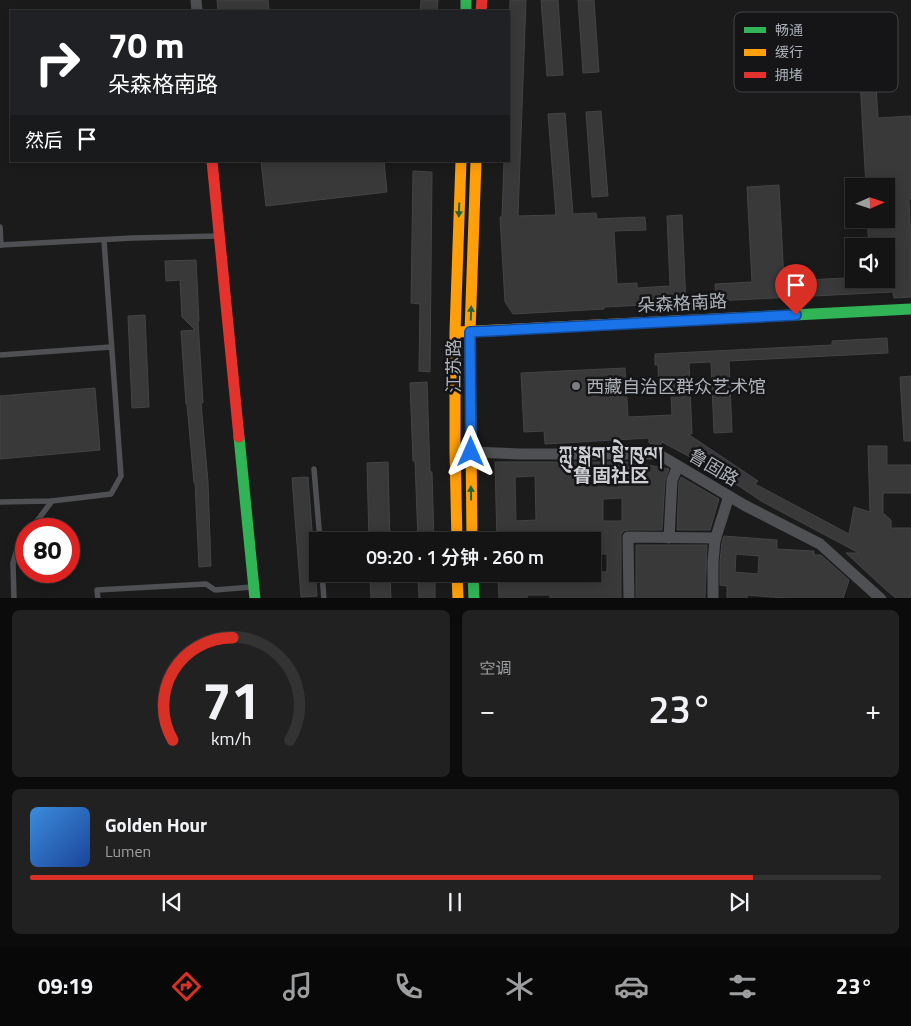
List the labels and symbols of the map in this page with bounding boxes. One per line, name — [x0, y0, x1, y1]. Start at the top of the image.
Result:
legend — [734, 12, 898, 92]
text: 畅通 — [775, 19, 803, 40]
text: 缓行 — [775, 41, 803, 62]
text: 拥堵 — [775, 64, 803, 85]
north arrow — [845, 178, 895, 228]
one-way arrow — [455, 202, 463, 218]
pin — [775, 264, 817, 315]
street label: 朵森格南路 — [636, 287, 728, 319]
one-way arrow — [467, 304, 475, 320]
street label: 江苏路 — [440, 339, 467, 393]
place label: 西藏自治区群众艺术馆 — [586, 373, 766, 400]
marker: 西藏自治区群众艺术馆 — [570, 380, 582, 392]
position arrow — [444, 425, 496, 477]
district label: ཀླུ་སྒུག་སྡེ་ཁུལ། 鲁固社区 — [559, 438, 663, 489]
street label: 鲁固路 — [684, 442, 744, 492]
one-way arrow — [467, 484, 475, 500]
speed limit sign: 80 — [15, 518, 80, 583]

